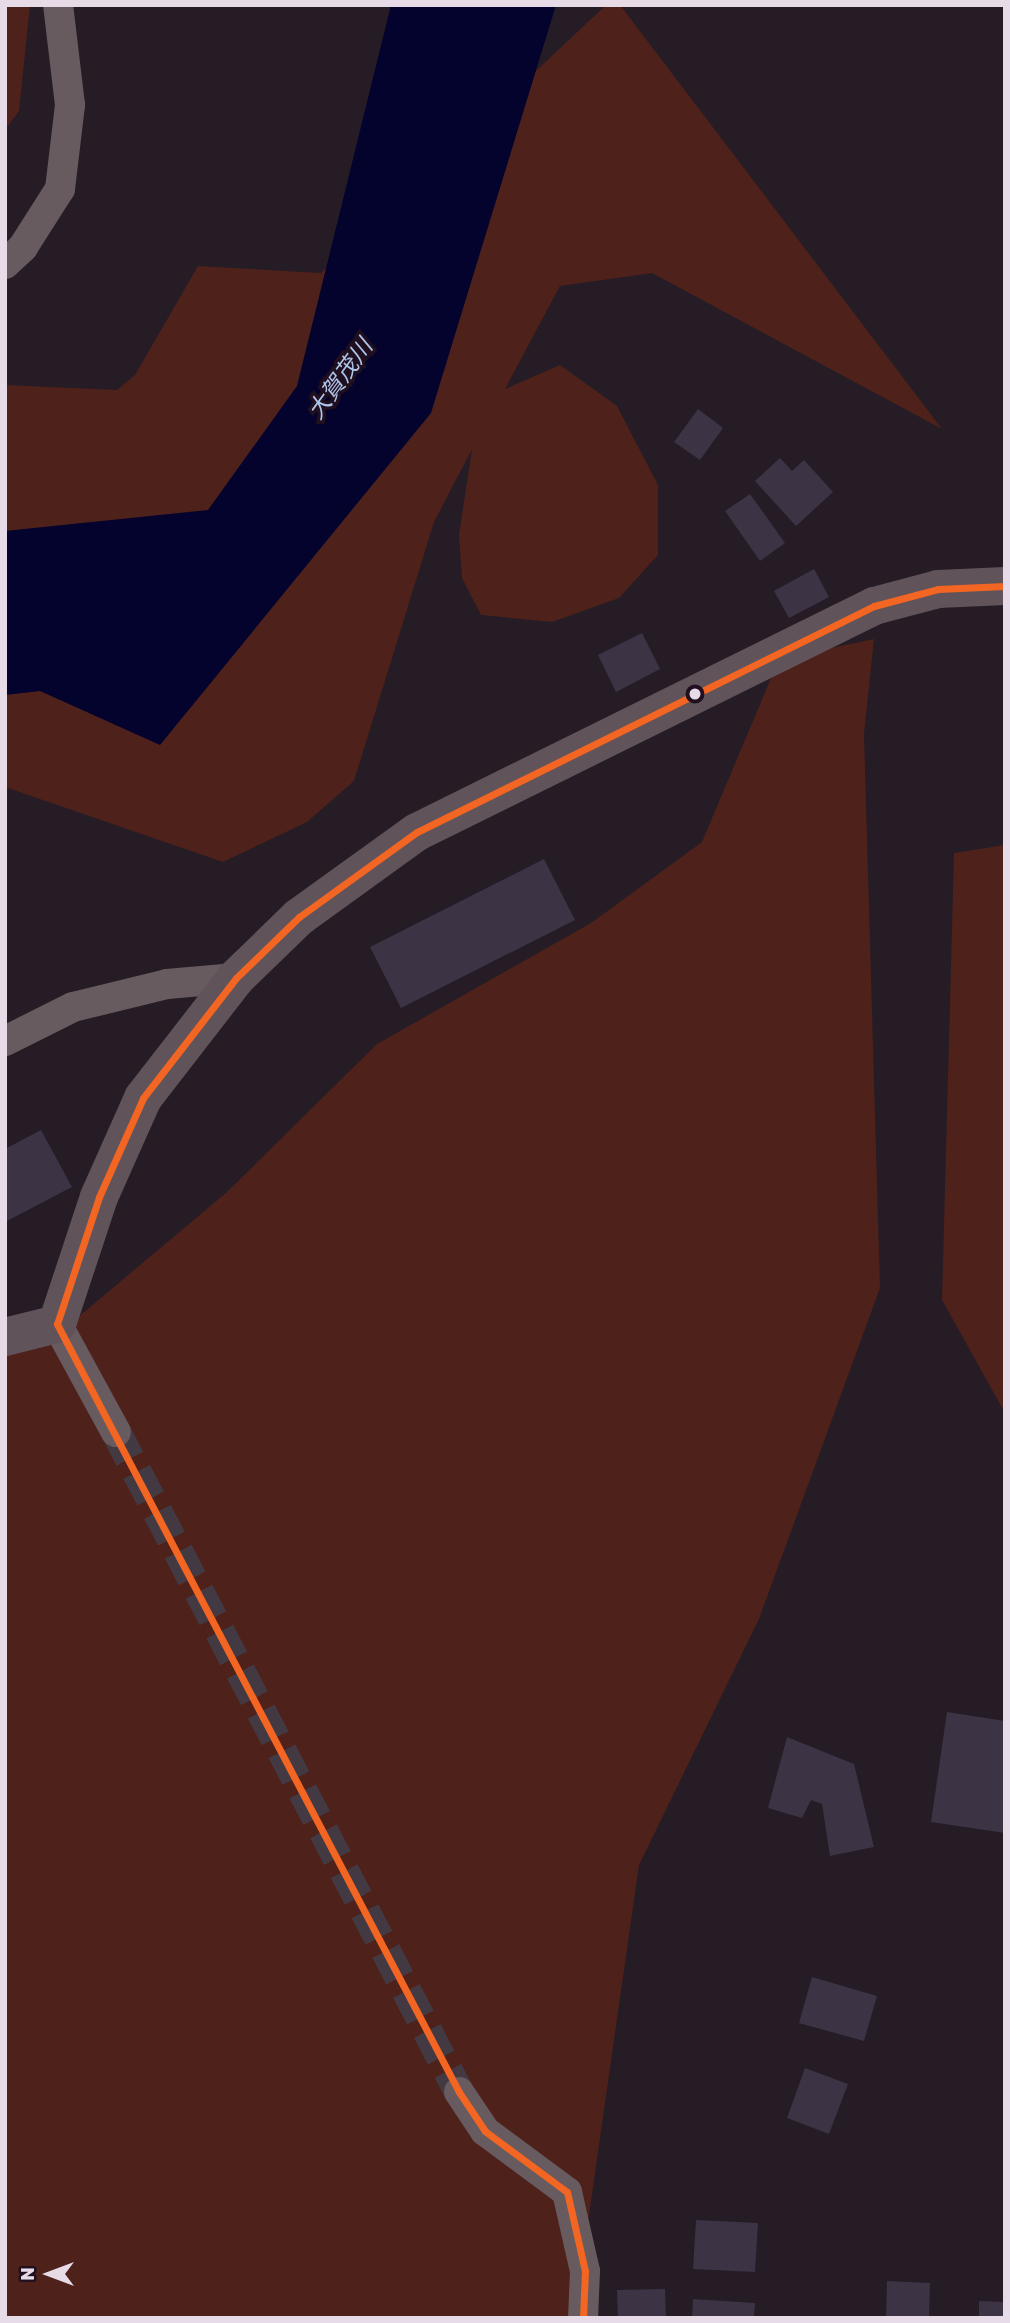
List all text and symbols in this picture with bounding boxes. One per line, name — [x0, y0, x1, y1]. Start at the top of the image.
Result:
water label: 大賀茂川 — [302, 334, 378, 424]
unlabelled marker — [688, 687, 702, 701]
north arrow — [14, 2239, 84, 2309]
text: N — [16, 2267, 39, 2281]

